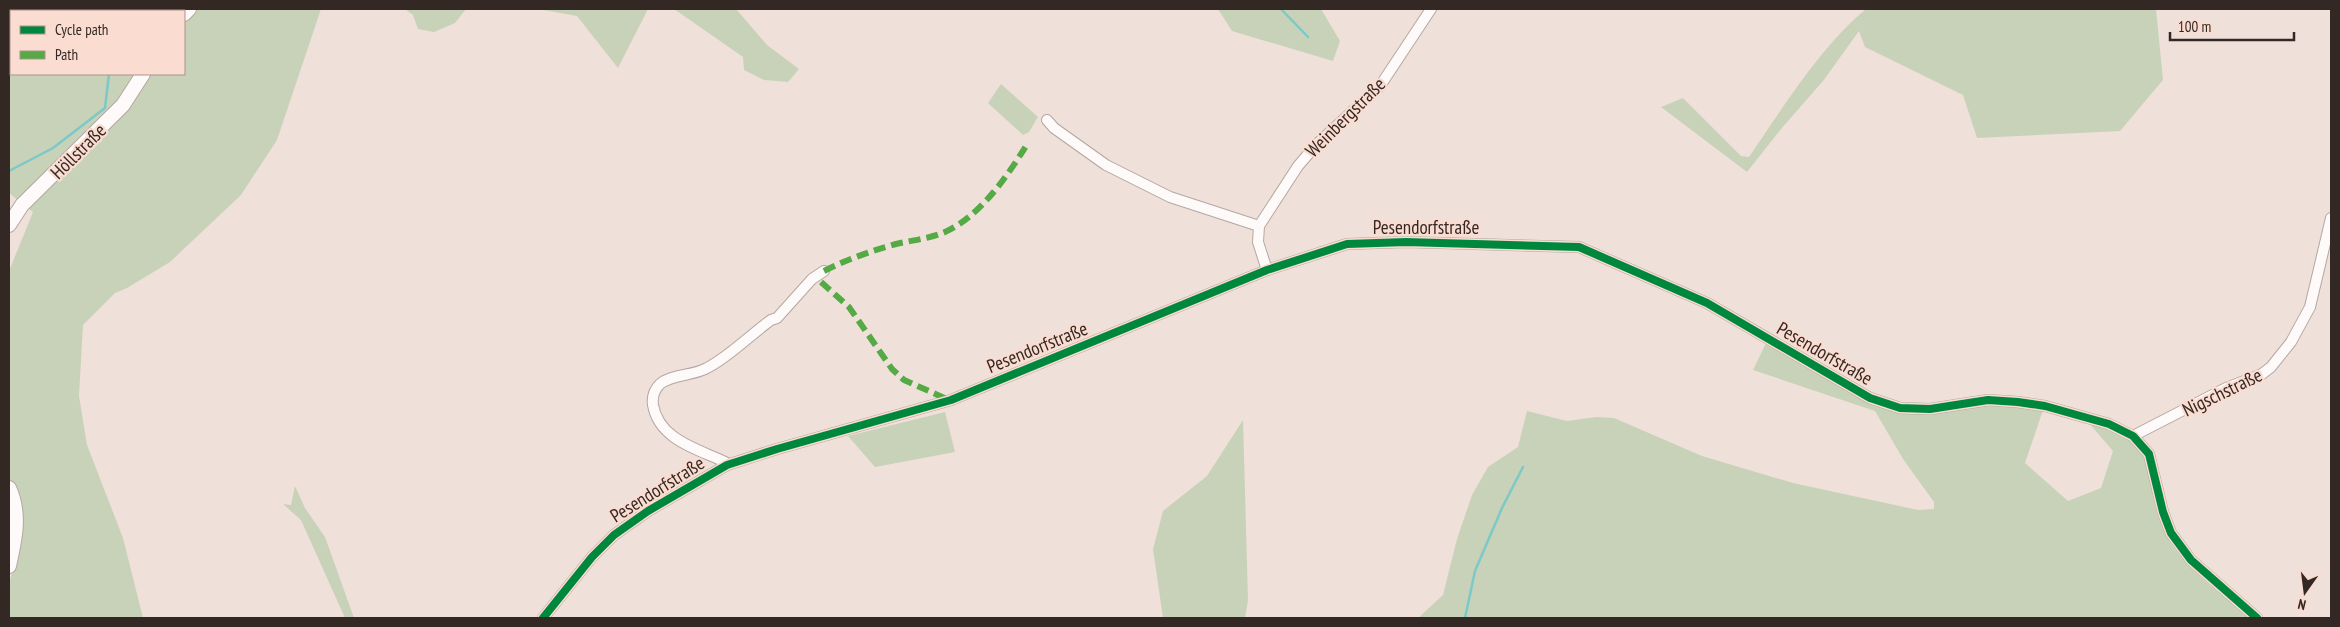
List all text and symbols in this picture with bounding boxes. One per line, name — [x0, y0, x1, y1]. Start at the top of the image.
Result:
legend — [10, 10, 185, 75]
scale bar — [2170, 10, 2294, 42]
text: 100 m — [2178, 17, 2211, 36]
text: Cycle path — [55, 20, 108, 39]
text: Path — [55, 45, 78, 64]
street label: Weinbergstraße — [1300, 72, 1390, 162]
street label: Höllstraße — [45, 118, 111, 184]
street label: Pesendorfstraße — [1373, 215, 1479, 239]
street label: Pesendorfstraße — [983, 316, 1091, 378]
street label: Pesendorfstraße — [1773, 316, 1877, 390]
street label: Nigschstraße — [2178, 362, 2266, 422]
street label: Pesendorfstraße — [605, 451, 709, 527]
north arrow — [2280, 567, 2330, 617]
text: N — [2296, 595, 2308, 614]

